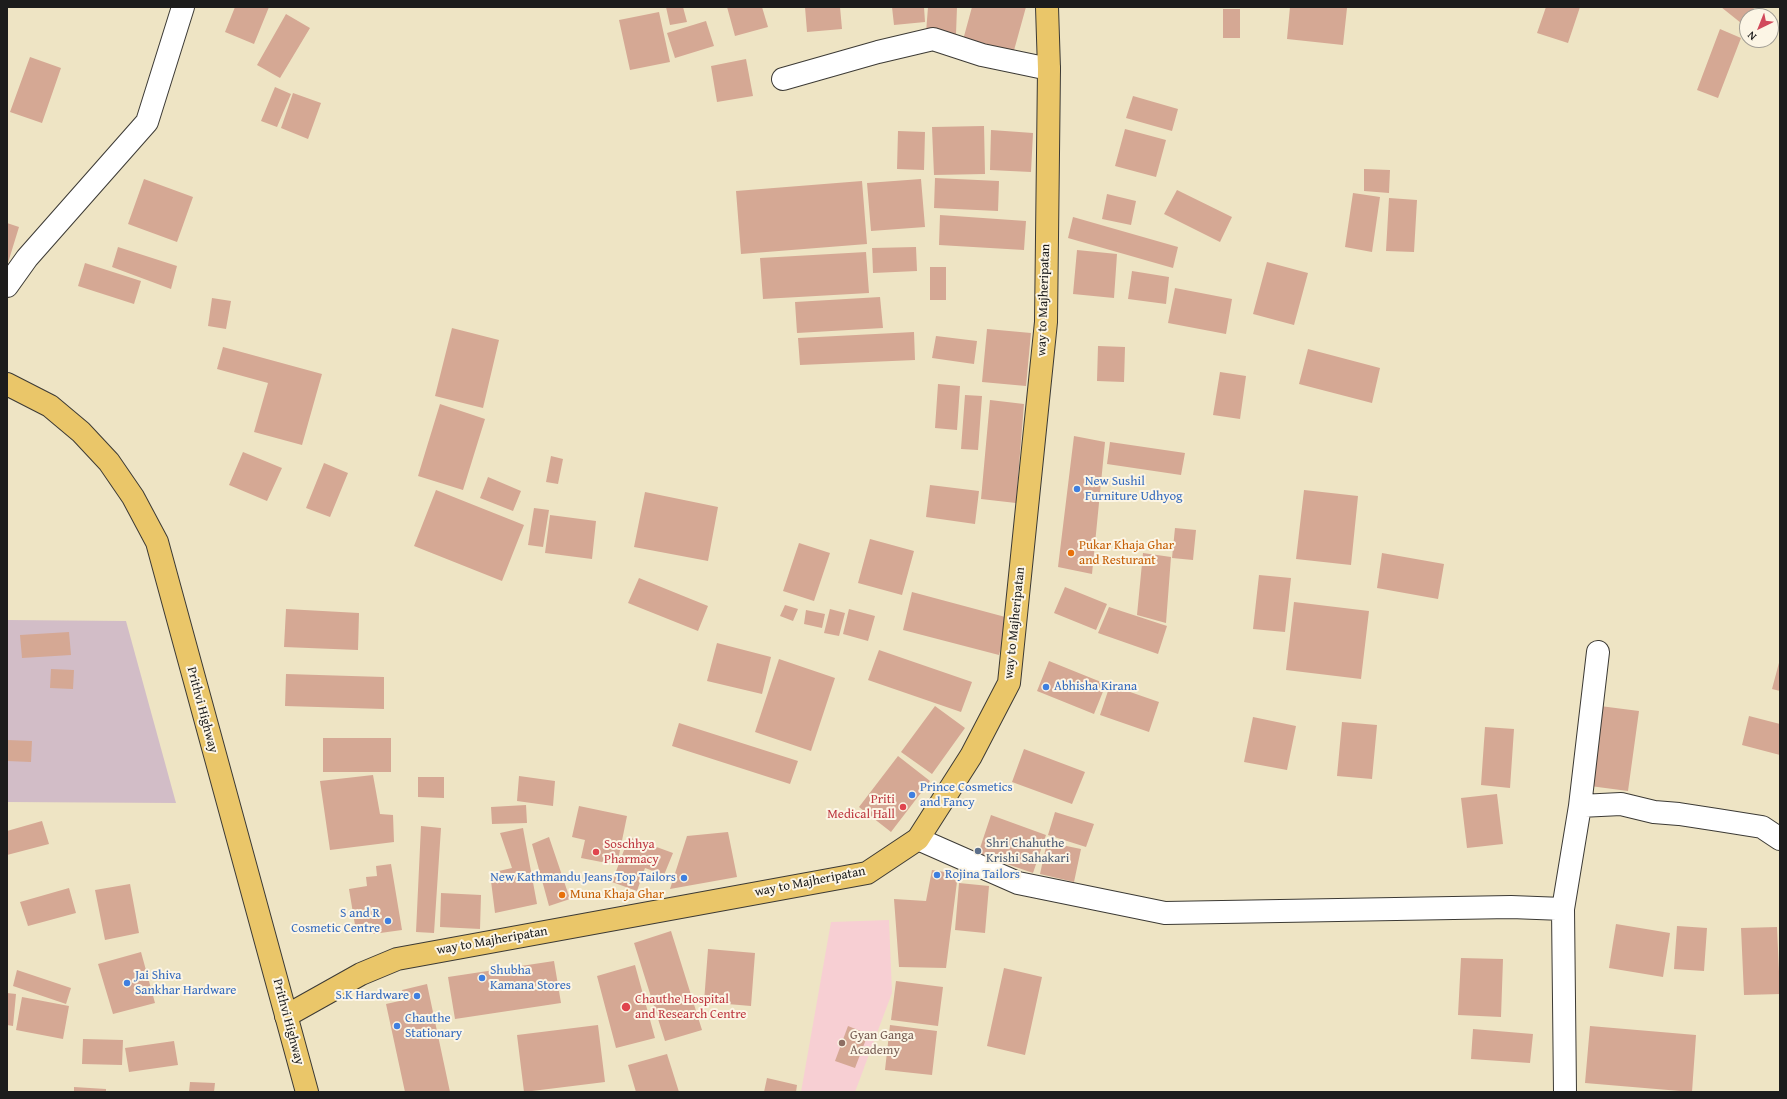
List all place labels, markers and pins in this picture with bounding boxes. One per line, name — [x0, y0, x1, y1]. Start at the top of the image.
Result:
place label: New Sushil Furniture Udhyog — [1085, 474, 1183, 505]
marker: New Sushil Furniture Udhyog — [1072, 484, 1082, 494]
place label: Pukar Khaja Ghar and Resturant — [1079, 538, 1174, 569]
marker: Pukar Khaja Ghar and Resturant — [1066, 548, 1076, 558]
place label: Abhisha Kirana — [1054, 679, 1137, 695]
marker: Abhisha Kirana — [1041, 682, 1051, 692]
place label: Prince Cosmetics and Fancy — [920, 780, 1013, 811]
marker: Prince Cosmetics and Fancy — [907, 790, 917, 800]
place label: Priti Medical Hall — [827, 792, 895, 823]
marker: Priti Medical Hall — [898, 802, 908, 812]
place label: Shri Chahuthe Krishi Sahakari — [986, 836, 1069, 867]
place label: Soschhya Pharmacy — [604, 837, 659, 868]
marker: Shri Chahuthe Krishi Sahakari — [973, 846, 983, 856]
marker: Soschhya Pharmacy — [591, 847, 601, 857]
place label: Rojina Tailors — [945, 867, 1020, 883]
place label: New Kathmandu Jeans Top Tailors — [490, 870, 676, 886]
marker: Rojina Tailors — [932, 870, 942, 880]
marker: New Kathmandu Jeans Top Tailors — [679, 873, 689, 883]
place label: Muna Khaja Ghar — [570, 887, 664, 903]
marker: Muna Khaja Ghar — [557, 890, 567, 900]
place label: S and R Cosmetic Centre — [291, 906, 380, 937]
marker: S and R Cosmetic Centre — [383, 916, 393, 926]
place label: Shubha Kamana Stores — [490, 963, 571, 994]
place label: Jai Shiva Sankhar Hardware — [135, 968, 236, 999]
marker: Shubha Kamana Stores — [477, 973, 487, 983]
marker: Jai Shiva Sankhar Hardware — [122, 978, 132, 988]
place label: S.K Hardware — [336, 988, 409, 1004]
marker: S.K Hardware — [412, 991, 422, 1001]
place label: Chauthe Hospital and Research Centre — [635, 992, 746, 1023]
marker: Chauthe Hospital and Research Centre — [620, 1001, 632, 1013]
place label: Chauthe Stationary — [405, 1011, 462, 1042]
marker: Chauthe Stationary — [392, 1021, 402, 1031]
place label: Gyan Ganga Academy — [850, 1028, 914, 1059]
marker: Gyan Ganga Academy — [837, 1038, 847, 1048]

